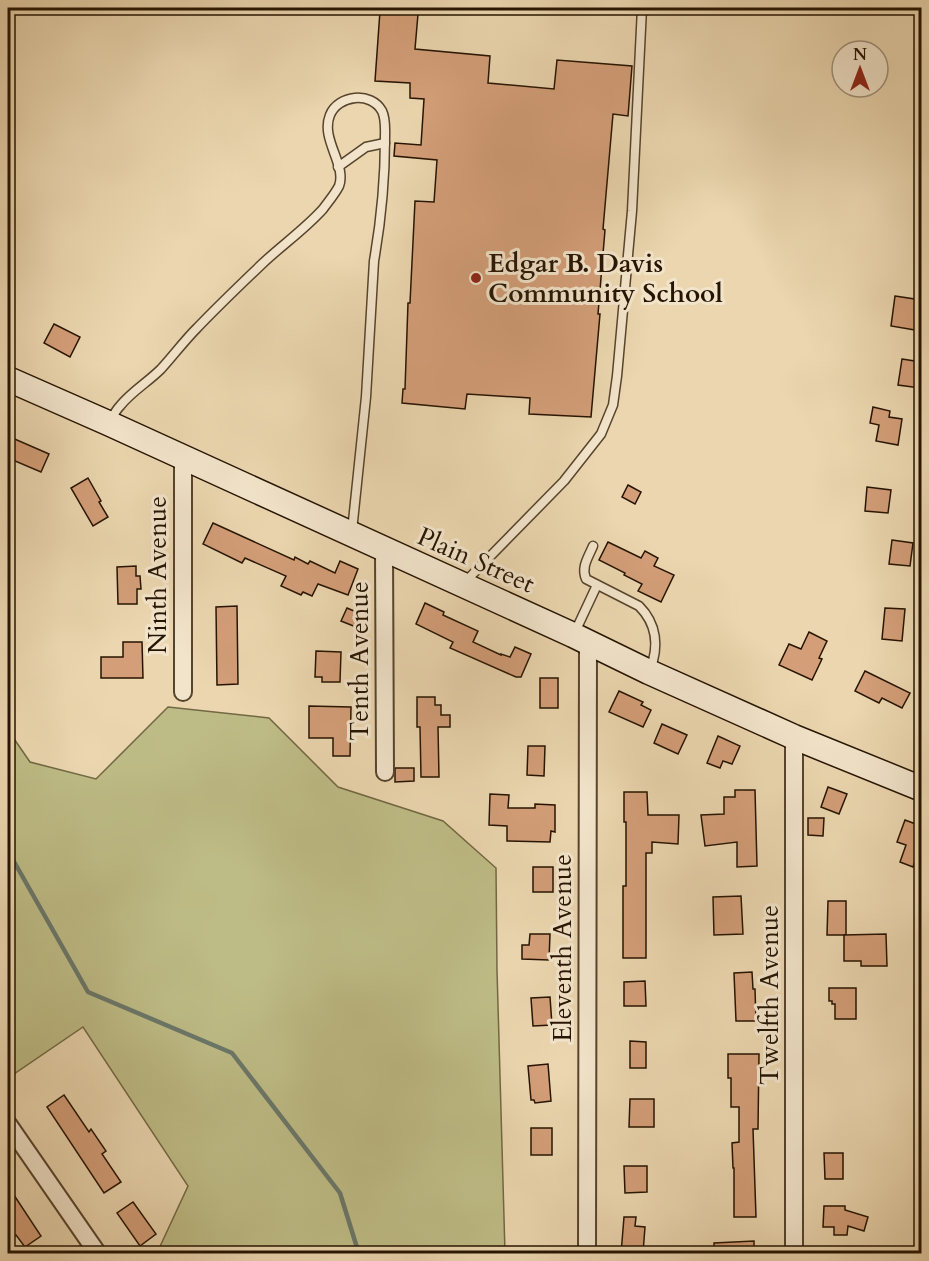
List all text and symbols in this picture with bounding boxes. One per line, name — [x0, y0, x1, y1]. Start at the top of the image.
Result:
north arrow — [830, 39, 890, 99]
text: N — [853, 44, 867, 66]
place label: Edgar B. Davis Community School — [488, 246, 723, 311]
marker: Edgar B. Davis Community School — [469, 271, 483, 285]
street label: Ninth Avenue — [140, 496, 175, 654]
street label: Plain Street — [412, 519, 540, 601]
street label: Tenth Avenue — [342, 581, 377, 741]
street label: Eleventh Avenue — [545, 854, 580, 1042]
street label: Twelfth Avenue — [752, 905, 787, 1085]

